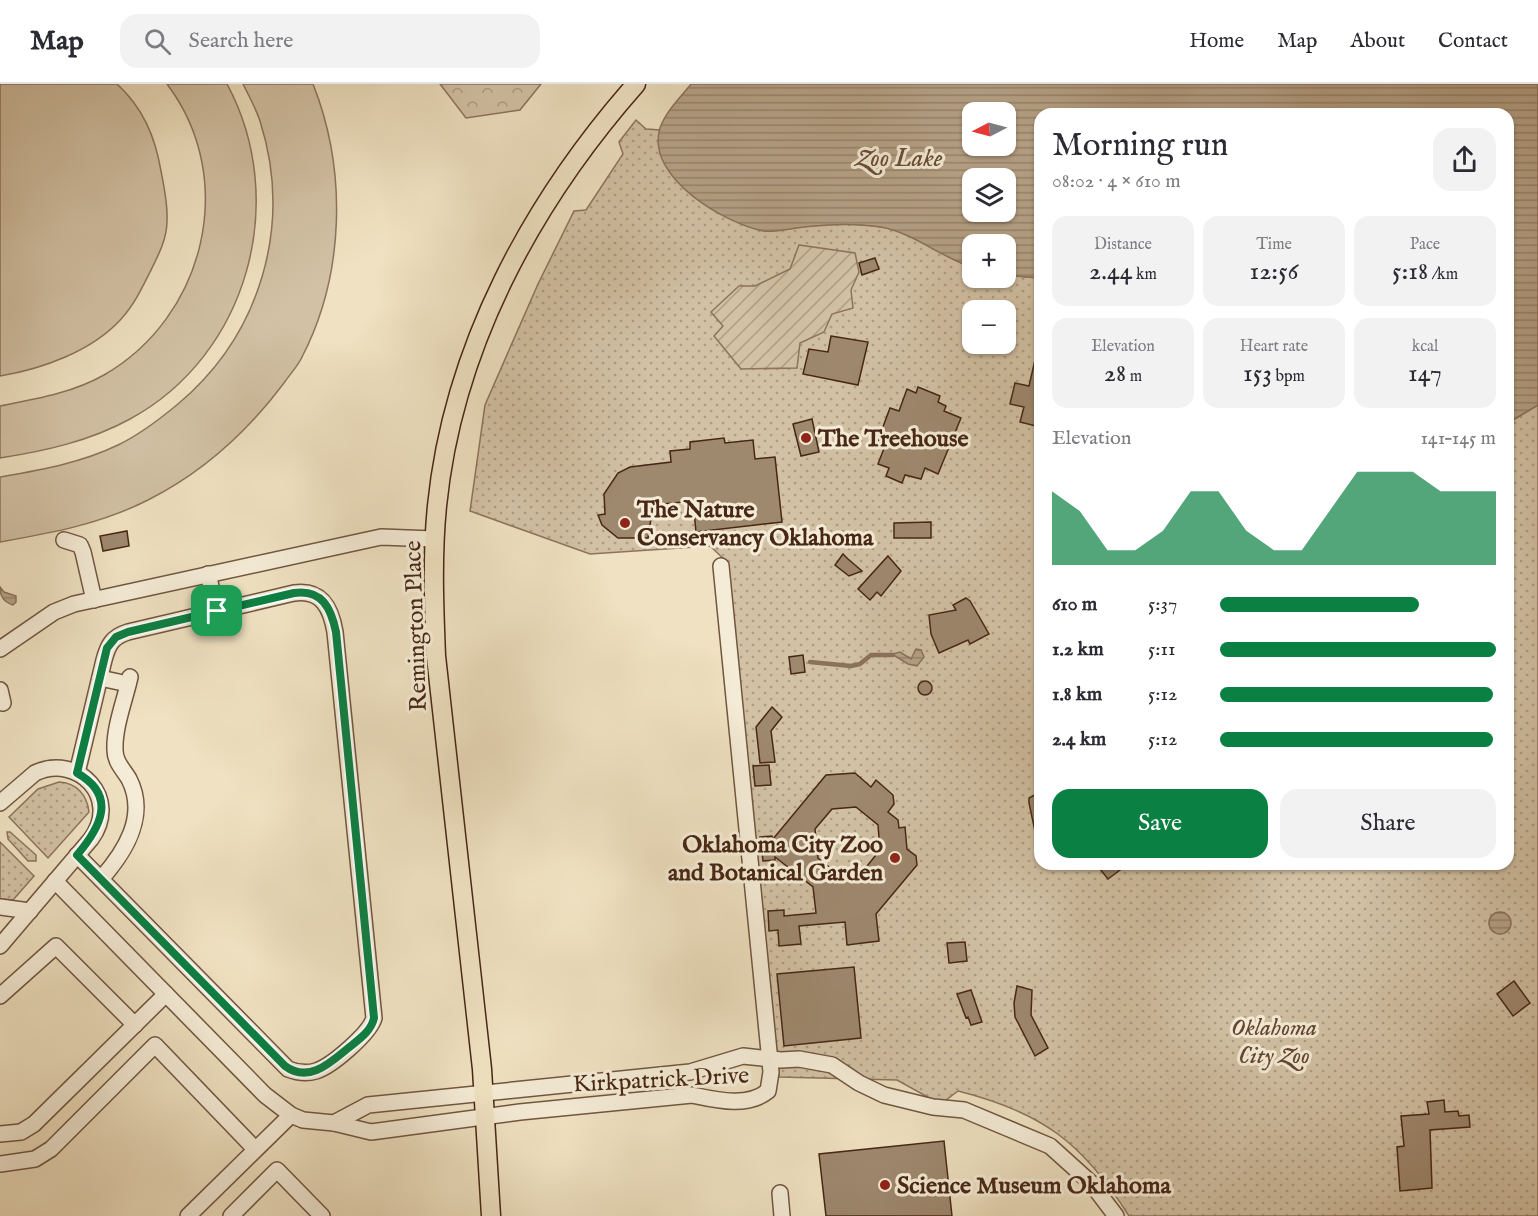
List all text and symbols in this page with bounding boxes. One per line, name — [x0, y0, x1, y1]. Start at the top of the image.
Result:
search box — [120, 14, 540, 68]
text: Map — [30, 24, 84, 59]
icon: search — [141, 25, 174, 58]
text: Search here — [189, 27, 293, 55]
text: Home — [1189, 28, 1244, 55]
text: Map — [1277, 28, 1317, 55]
text: About — [1350, 28, 1405, 55]
text: Contact — [1438, 28, 1508, 55]
north arrow — [962, 102, 1016, 156]
map controls — [962, 102, 1016, 354]
text: Morning run — [1052, 125, 1228, 167]
button: share — [1433, 128, 1496, 191]
water label: Zoo Lake — [854, 142, 943, 176]
button: layers — [962, 168, 1016, 222]
text: 08:02 · 4 × 610 m — [1052, 169, 1181, 194]
button: + — [962, 234, 1016, 288]
text: Distance — [1094, 235, 1152, 255]
text: Time — [1256, 235, 1292, 255]
text: Pace — [1410, 235, 1440, 255]
text: 2.44 — [1089, 255, 1133, 288]
text: 12:56 — [1249, 255, 1299, 288]
text: 5:18 — [1392, 255, 1428, 288]
text: km — [1133, 265, 1157, 285]
text: /km — [1428, 265, 1458, 285]
button: − — [962, 300, 1016, 354]
text: Elevation — [1091, 337, 1155, 357]
text: Heart rate — [1240, 337, 1308, 357]
text: kcal — [1412, 337, 1438, 357]
text: 28 — [1104, 357, 1126, 390]
text: 153 — [1243, 357, 1272, 390]
text: 147 — [1408, 357, 1442, 390]
text: m — [1126, 367, 1142, 387]
text: bpm — [1272, 367, 1305, 387]
place label: The Treehouse — [817, 424, 968, 455]
text: Elevation — [1052, 426, 1131, 451]
text: 141–145 m — [1420, 426, 1496, 451]
marker: The Treehouse — [799, 431, 813, 445]
place label: The Nature Conservancy Oklahoma — [636, 495, 874, 554]
marker: The Nature Conservancy Oklahoma — [618, 516, 632, 530]
street label: Remington Place — [398, 540, 435, 712]
pin — [191, 585, 242, 636]
text: 610 m — [1052, 592, 1097, 617]
text: 5:37 — [1148, 592, 1177, 617]
icon: arrive — [200, 594, 233, 627]
text: 1.2 km — [1052, 637, 1104, 662]
text: 5:11 — [1148, 637, 1175, 662]
text: 1.8 km — [1052, 682, 1102, 707]
text: 5:12 — [1148, 682, 1177, 707]
text: 2.4 km — [1052, 727, 1106, 752]
text: 5:12 — [1148, 727, 1177, 752]
button: Save — [1052, 789, 1268, 858]
button: Share — [1280, 789, 1496, 858]
place label: Oklahoma City Zoo and Botanical Garden — [668, 830, 883, 889]
marker: Oklahoma City Zoo and Botanical Garden — [888, 851, 902, 865]
park label: Oklahoma City Zoo — [1231, 1013, 1317, 1072]
street label: Kirkpatrick Drive — [572, 1060, 750, 1101]
place label: Science Museum Oklahoma — [897, 1171, 1171, 1202]
marker: Science Museum Oklahoma — [878, 1178, 892, 1192]

